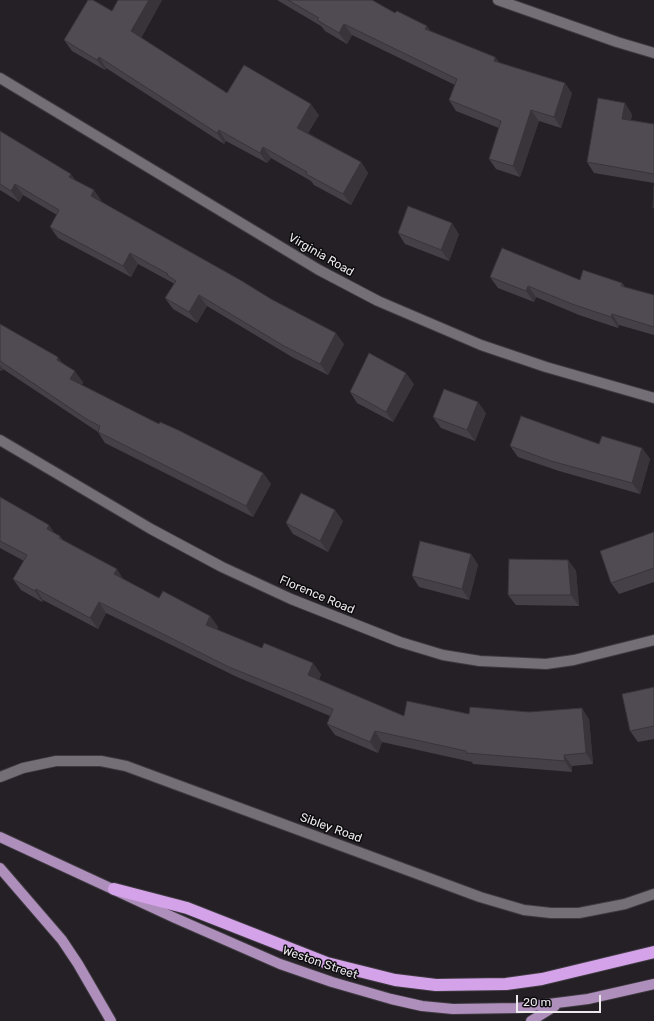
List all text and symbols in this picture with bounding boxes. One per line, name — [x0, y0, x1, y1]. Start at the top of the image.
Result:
street label: Virginia Road — [286, 230, 356, 280]
street label: Florence Road — [277, 573, 357, 617]
street label: Sibley Road — [298, 810, 364, 846]
street label: Weston Street — [280, 943, 360, 983]
scale bar — [518, 987, 603, 1013]
text: 20 m — [523, 995, 551, 1009]

